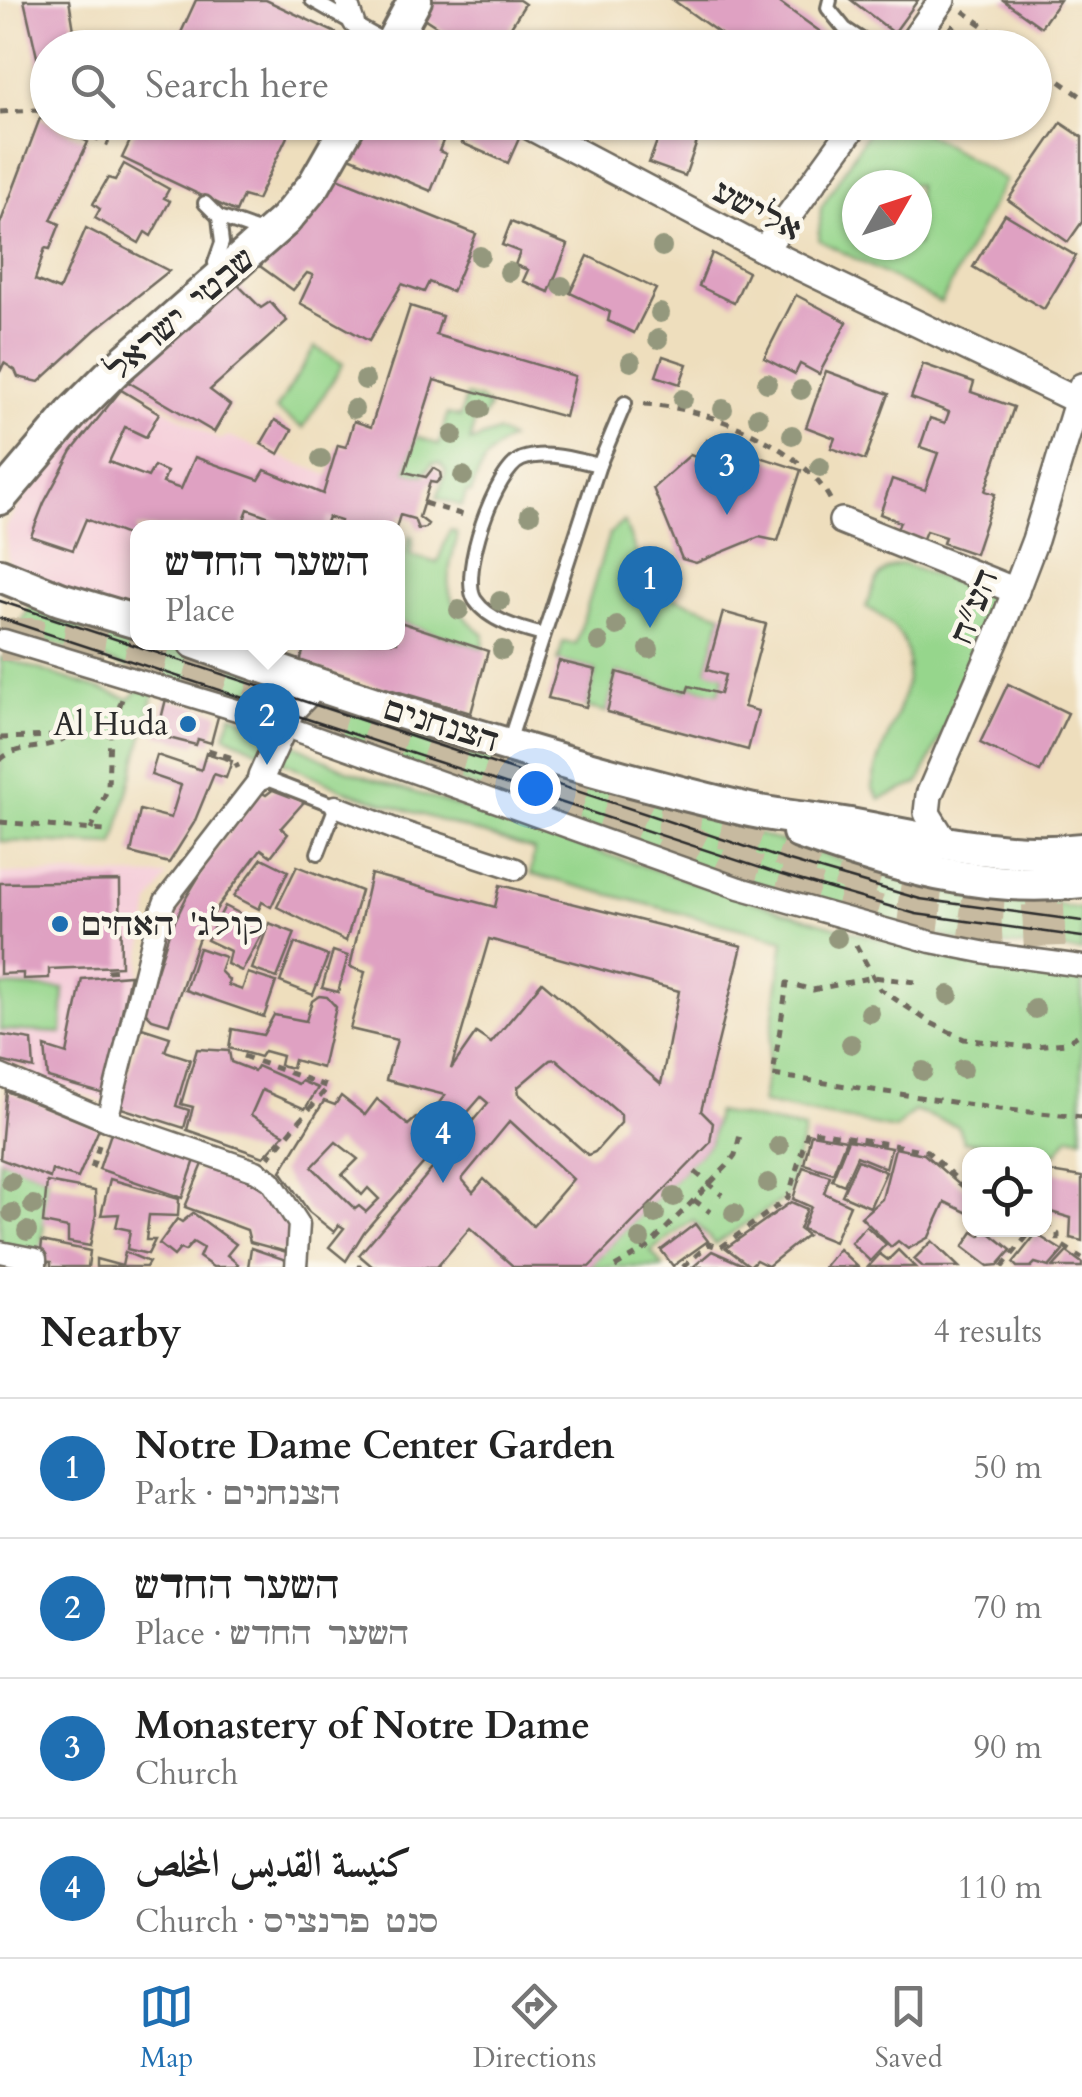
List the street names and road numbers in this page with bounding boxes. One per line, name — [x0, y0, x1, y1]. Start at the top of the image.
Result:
street label: אלישע — [706, 170, 809, 252]
street label: שבטי ישראל — [97, 238, 264, 392]
street label: הע״ח — [940, 563, 1010, 650]
street label: הצנחנים — [377, 687, 504, 763]

